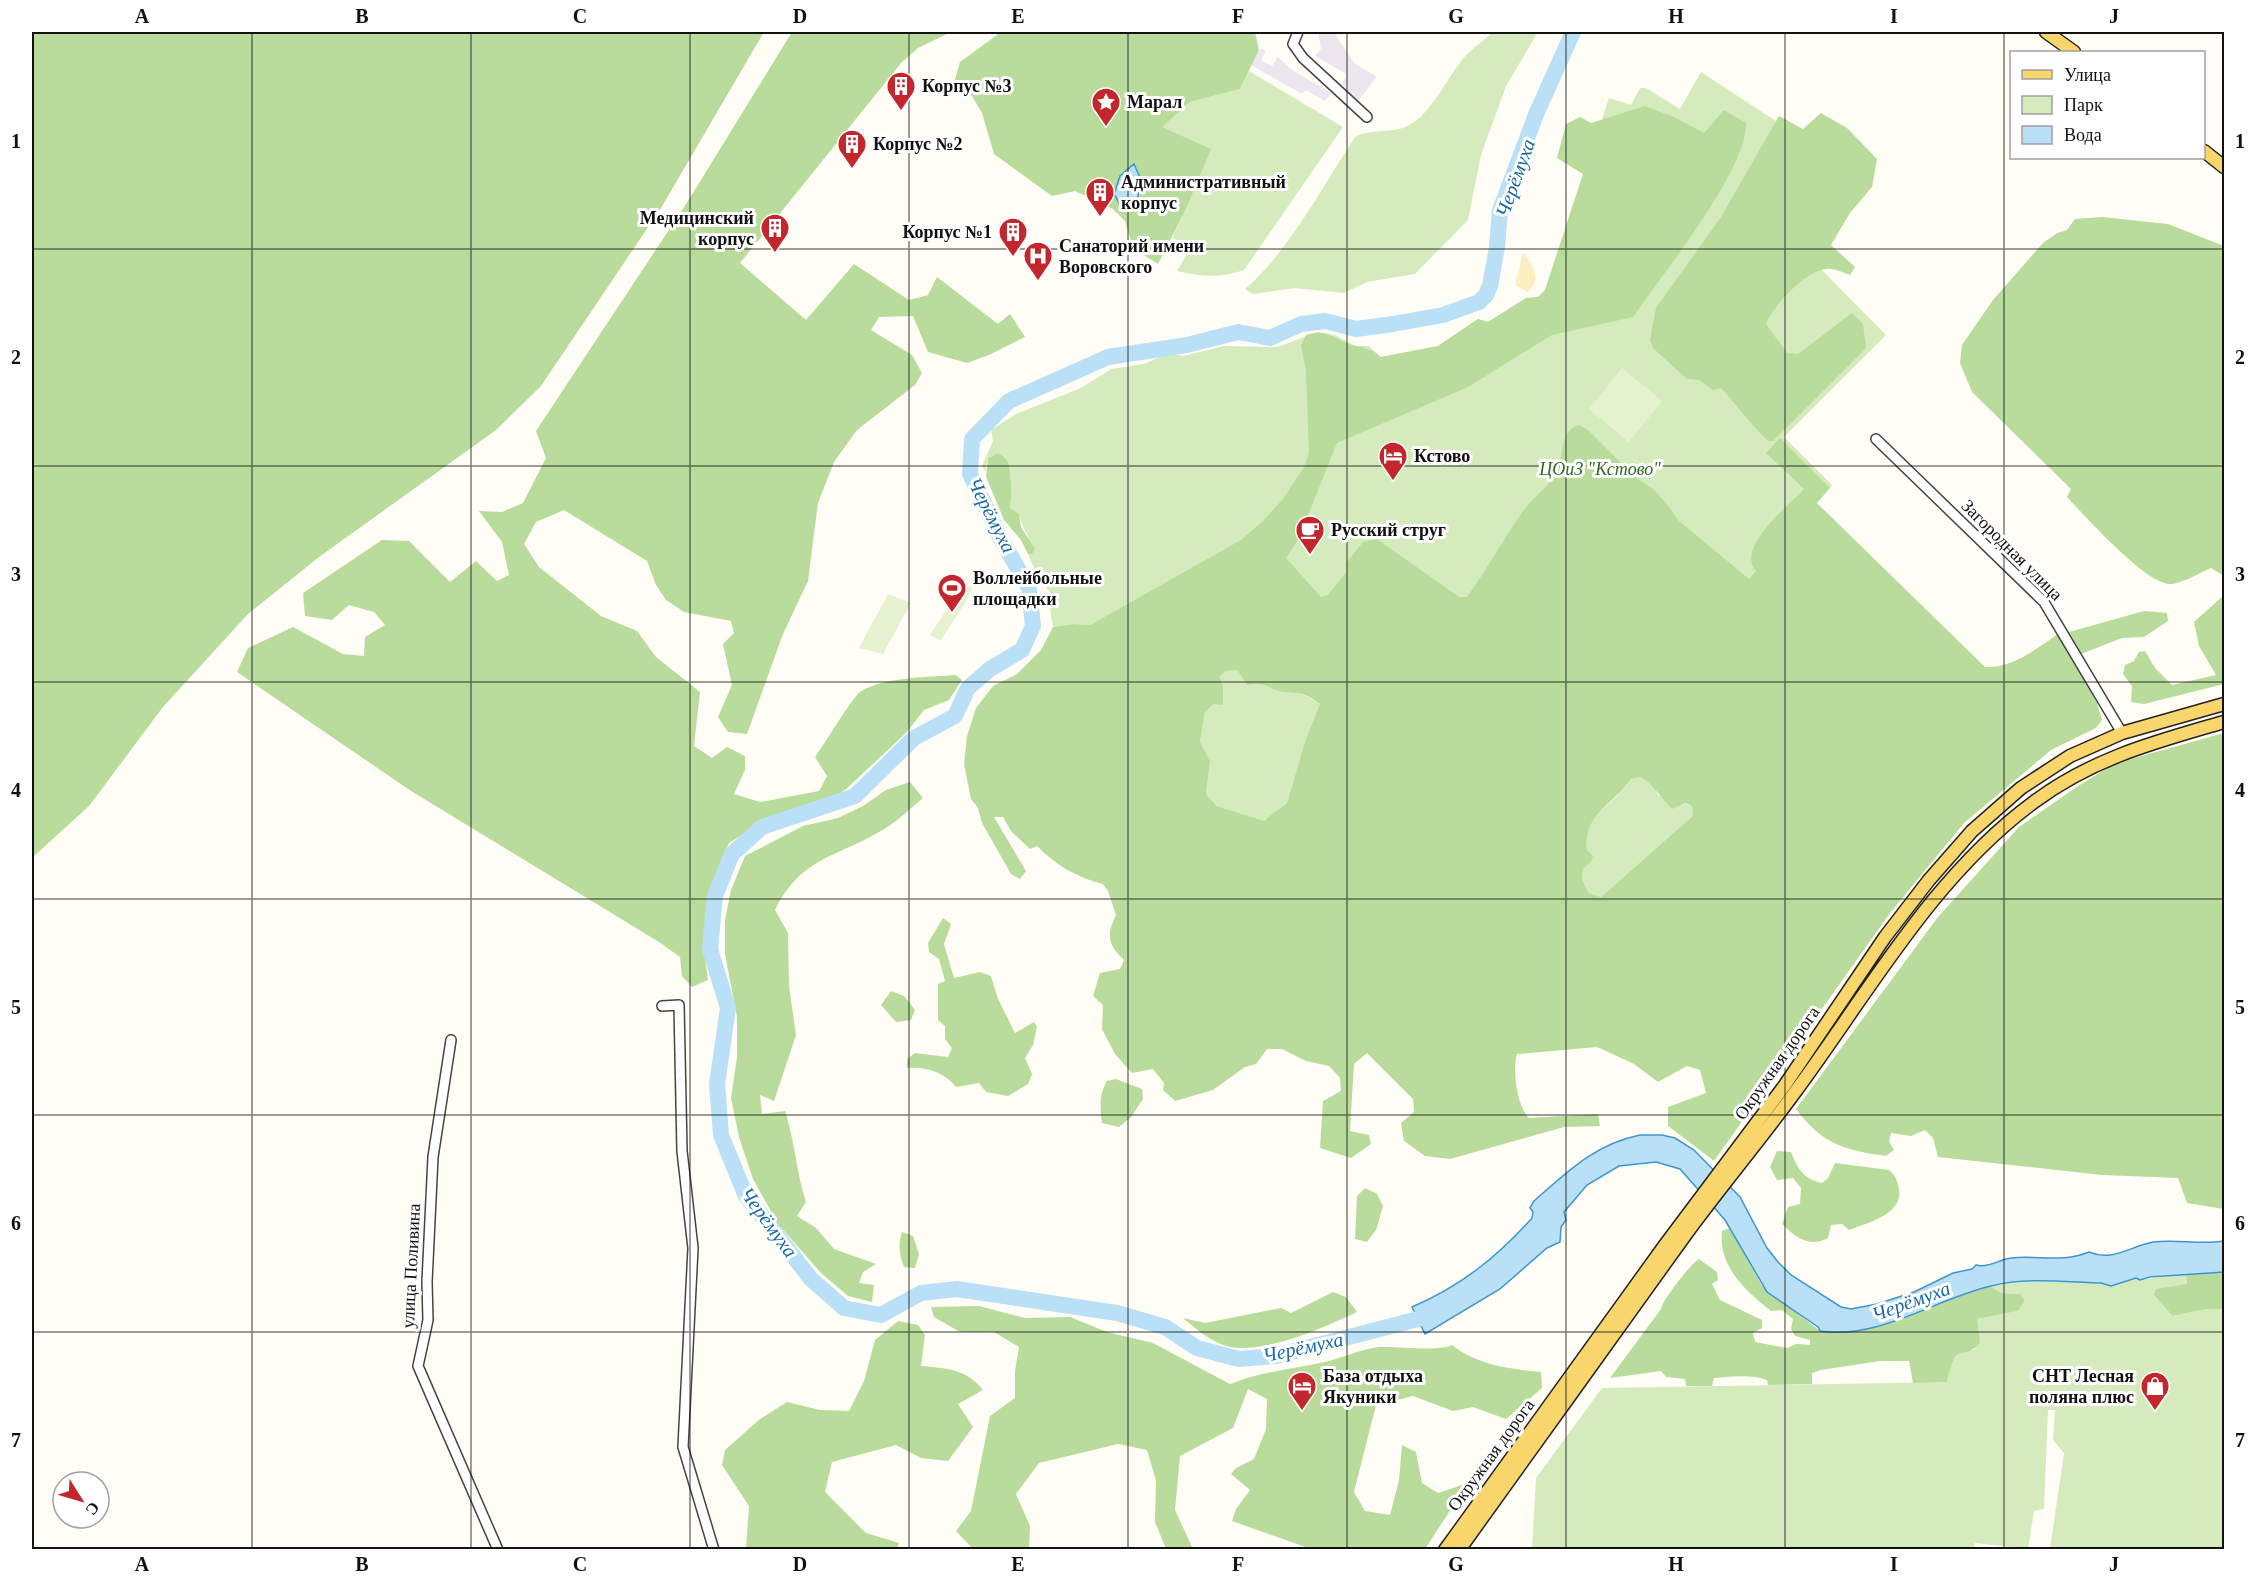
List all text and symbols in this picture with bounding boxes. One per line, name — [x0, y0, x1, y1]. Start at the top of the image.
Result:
text: A — [135, 5, 150, 27]
text: B — [355, 5, 369, 27]
text: C — [573, 5, 587, 27]
text: D — [793, 5, 807, 27]
text: E — [1011, 5, 1025, 27]
text: F — [1232, 5, 1244, 27]
text: G — [1448, 5, 1464, 27]
text: H — [1668, 5, 1684, 27]
text: I — [1890, 5, 1898, 27]
text: J — [2109, 5, 2119, 27]
legend — [2010, 51, 2205, 159]
text: Улица — [2064, 65, 2111, 85]
building icon: Корпус №3 — [885, 70, 917, 112]
place label: Корпус №3 — [922, 76, 1012, 96]
place icon: Марал — [1090, 86, 1122, 128]
place label: Марал — [1127, 92, 1182, 112]
text: Парк — [2064, 95, 2103, 115]
text: Вода — [2064, 125, 2102, 145]
building icon: Корпус №2 — [836, 128, 868, 170]
text: 1 — [11, 130, 21, 152]
text: 1 — [2235, 130, 2245, 152]
place label: Корпус №2 — [873, 134, 963, 154]
water label: Черёмуха — [1491, 136, 1540, 220]
place label: Административный корпус — [1121, 172, 1286, 213]
building icon: Административный корпус — [1084, 176, 1116, 218]
place label: Медицинский корпус — [640, 208, 754, 249]
building icon: Медицинский корпус — [759, 212, 791, 254]
building icon: Корпус №1 — [997, 216, 1029, 258]
place label: Корпус №1 — [902, 222, 992, 242]
place label: Санаторий имени Воровского — [1059, 236, 1204, 277]
hospital icon: Санаторий имени Воровского — [1022, 240, 1054, 282]
text: 2 — [11, 346, 21, 368]
text: 2 — [2235, 346, 2245, 368]
hotel icon: Кстово — [1377, 440, 1409, 482]
place label: Кстово — [1414, 446, 1470, 466]
park label: ЦОиЗ "Кстово" — [1538, 459, 1661, 479]
water label: Черёмуха — [963, 474, 1020, 557]
street label: Загородная улица — [1957, 495, 2067, 605]
cafe icon: Русский струг — [1294, 514, 1326, 556]
place label: Русский струг — [1331, 520, 1446, 540]
text: 3 — [11, 563, 21, 585]
text: 3 — [2235, 563, 2245, 585]
place label: Воллейбольные площадки — [973, 568, 1102, 609]
sports icon: Воллейбольные площадки — [936, 572, 968, 614]
text: 4 — [11, 779, 21, 801]
text: 4 — [2235, 779, 2245, 801]
text: 5 — [11, 996, 21, 1018]
text: 5 — [2235, 996, 2245, 1018]
street label: Окружная дорога — [1730, 1003, 1824, 1123]
water label: Черёмуха — [735, 1183, 802, 1262]
street label: улица Поливина — [398, 1203, 424, 1329]
text: 6 — [11, 1212, 21, 1234]
text: 6 — [2235, 1212, 2245, 1234]
water label: Черёмуха — [1869, 1277, 1953, 1326]
water label: Черёмуха — [1261, 1328, 1345, 1367]
place label: База отдыха Якуники — [1323, 1366, 1423, 1407]
place label: СНТ Лесная поляна плюс — [2029, 1366, 2134, 1407]
hotel icon: База отдыха Якуники — [1286, 1370, 1318, 1412]
shop icon: СНТ Лесная поляна плюс — [2139, 1370, 2171, 1412]
street label: Окружная дорога — [1444, 1395, 1538, 1515]
text: 7 — [11, 1429, 21, 1451]
text: 7 — [2235, 1429, 2245, 1451]
north arrow — [51, 1470, 111, 1530]
text: С — [82, 1499, 103, 1518]
text: A — [135, 1553, 150, 1575]
text: B — [355, 1553, 369, 1575]
text: C — [573, 1553, 587, 1575]
text: D — [793, 1553, 807, 1575]
text: E — [1011, 1553, 1025, 1575]
text: F — [1232, 1553, 1244, 1575]
text: G — [1448, 1553, 1464, 1575]
text: H — [1668, 1553, 1684, 1575]
text: I — [1890, 1553, 1898, 1575]
text: J — [2109, 1553, 2119, 1575]

